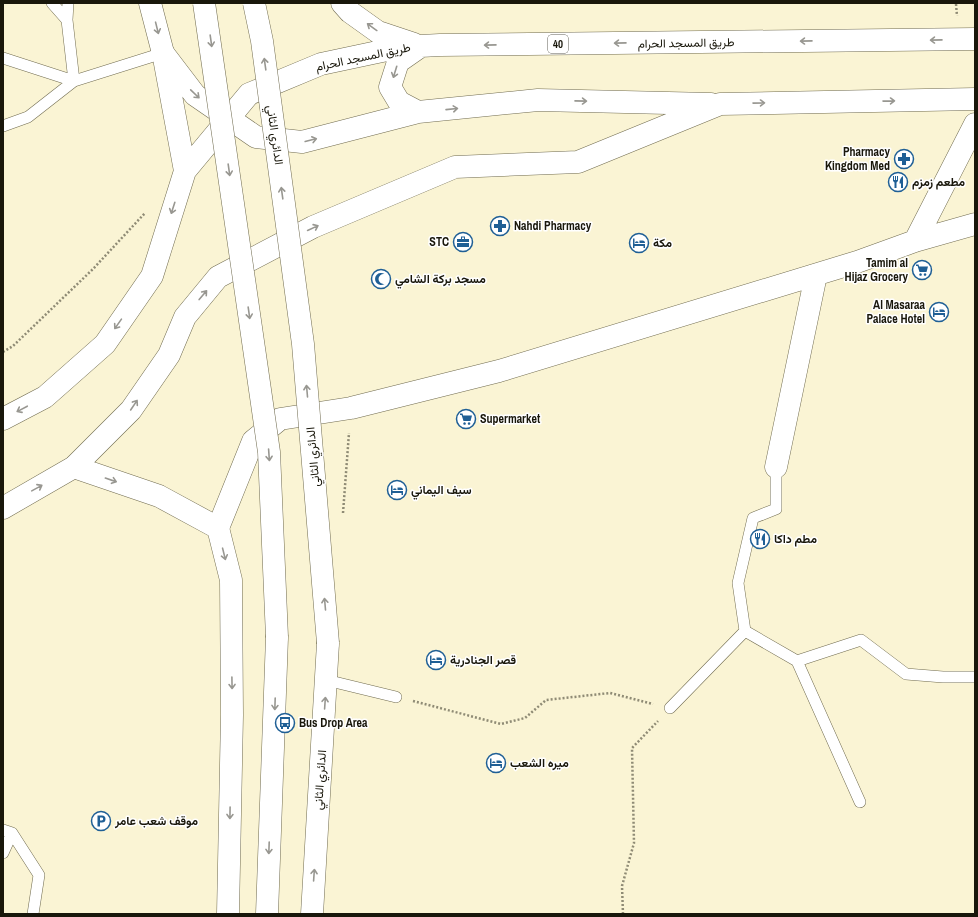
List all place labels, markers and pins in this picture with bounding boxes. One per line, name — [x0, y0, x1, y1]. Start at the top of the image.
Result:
place label: Pharmacy Kingdom Med — [825, 144, 891, 174]
pharmacy icon: Pharmacy Kingdom Med — [893, 148, 915, 170]
restaurant icon: مطعم زمزم — [887, 171, 909, 193]
place label: مطعم زمزم — [912, 174, 966, 190]
pharmacy icon: Nahdi Pharmacy — [489, 215, 511, 237]
place label: Nahdi Pharmacy — [514, 218, 592, 234]
office icon: STC — [452, 231, 474, 253]
hotel icon: مكة — [628, 232, 650, 254]
place label: STC — [429, 234, 449, 250]
place label: مكة — [653, 235, 673, 251]
place label: Tamim al Hijaz Grocery — [845, 255, 909, 285]
supermarket icon: Tamim al Hijaz Grocery — [911, 259, 933, 281]
mosque icon: مسجد بركة الشامي — [370, 268, 392, 290]
place label: مسجد بركة الشامي — [395, 271, 486, 289]
place label: Al Masaraa Palace Hotel — [866, 297, 926, 327]
hotel icon: Al Masaraa Palace Hotel — [928, 301, 950, 323]
supermarket icon: Supermarket — [455, 408, 477, 430]
place label: Supermarket — [480, 411, 541, 427]
hotel icon: سيف اليماني — [386, 479, 408, 501]
place label: سيف اليماني — [411, 482, 472, 500]
restaurant icon: مطم داكا — [749, 528, 771, 550]
place label: مطم داكا — [774, 531, 817, 547]
hotel icon: قصر الجنادرية — [425, 649, 447, 671]
place label: قصر الجنادرية — [450, 652, 517, 668]
bus stop icon: Bus Drop Area — [274, 712, 296, 734]
place label: Bus Drop Area — [299, 715, 368, 731]
hotel icon: ميره الشعب — [485, 752, 507, 774]
place label: ميره الشعب — [510, 755, 569, 771]
parking icon: موقف شعب عامر — [90, 810, 112, 832]
place label: موقف شعب عامر — [114, 813, 198, 829]

